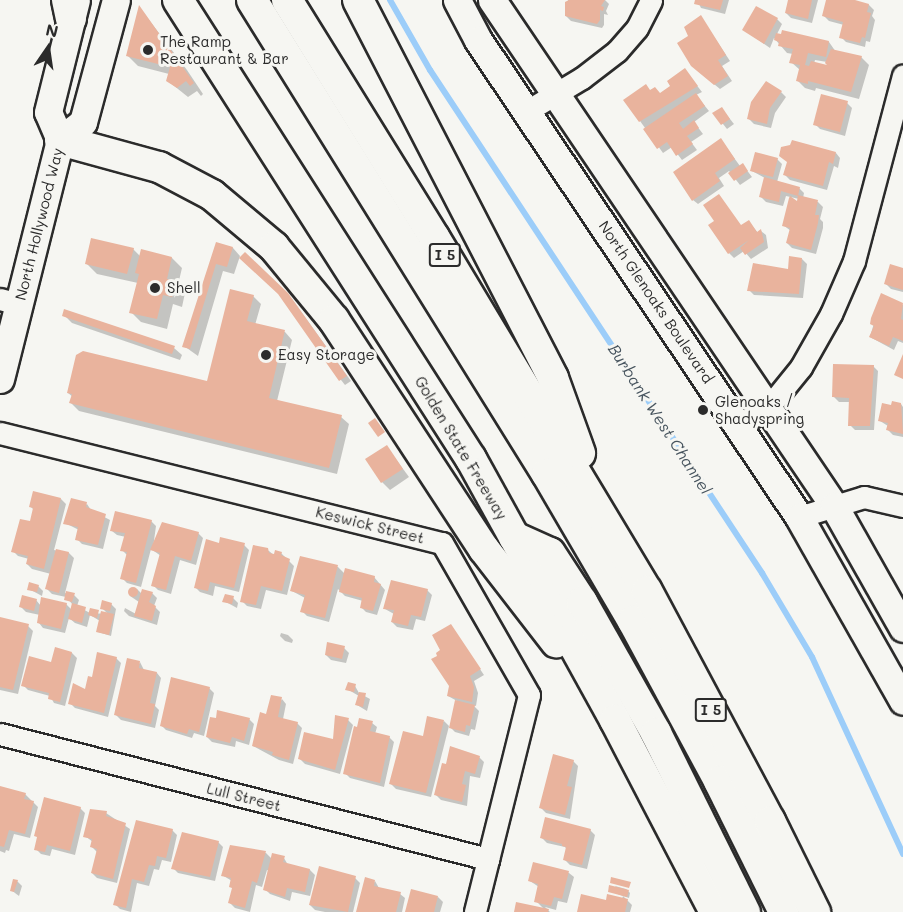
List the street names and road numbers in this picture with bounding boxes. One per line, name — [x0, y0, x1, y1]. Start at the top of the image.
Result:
street label: North Hollywood Way — [11, 146, 67, 302]
street label: North Glenoaks Boulevard — [595, 217, 717, 387]
road number: I 5 — [428, 244, 462, 266]
street label: Golden State Freeway — [411, 373, 511, 523]
street label: Keswick Street — [314, 503, 426, 547]
road number: I 5 — [694, 699, 728, 721]
street label: Lull Street — [205, 779, 283, 815]

